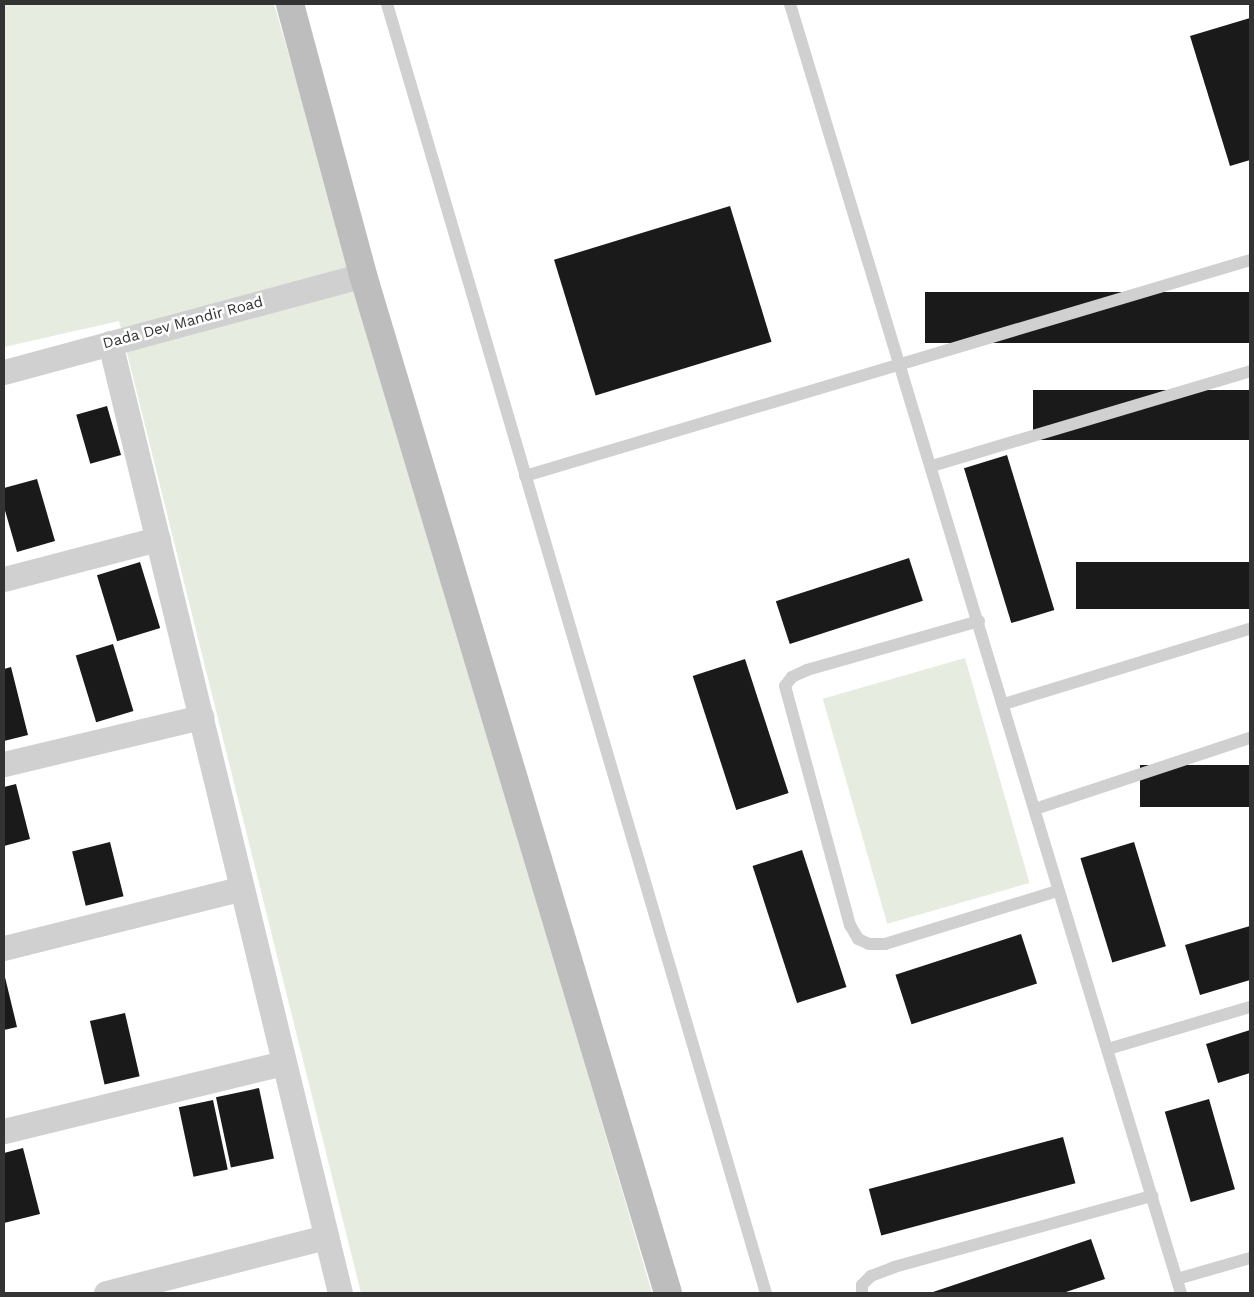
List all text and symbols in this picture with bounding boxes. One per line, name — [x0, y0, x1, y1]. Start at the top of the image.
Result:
street label: Dada Dev Mandir Road — [100, 293, 266, 353]

